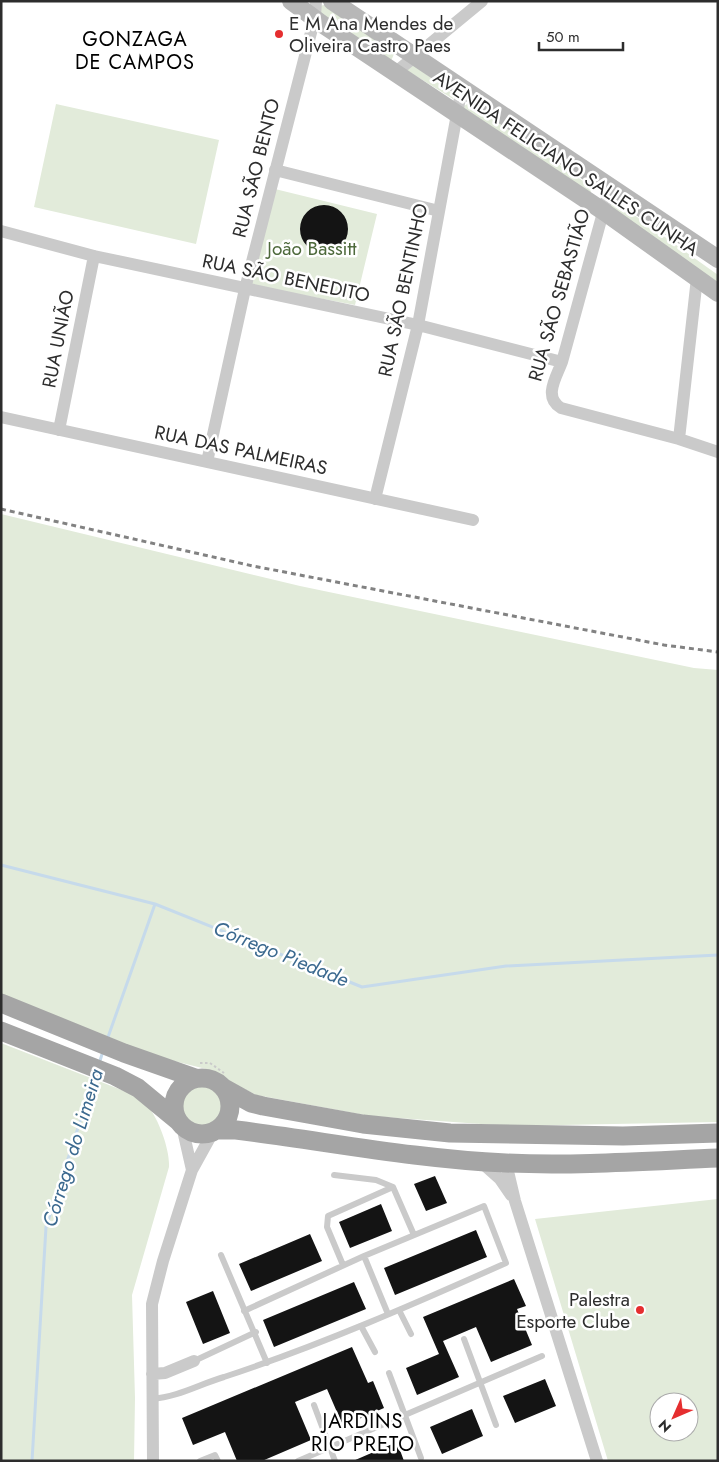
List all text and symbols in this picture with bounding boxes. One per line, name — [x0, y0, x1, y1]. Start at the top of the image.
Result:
place label: E M Ana Mendes de Oliveira Castro Paes — [289, 10, 454, 59]
scale bar — [539, 20, 623, 52]
district label: GONZAGA DE CAMPOS — [75, 25, 195, 77]
text: 50 m — [546, 26, 580, 48]
marker: E M Ana Mendes de Oliveira Castro Paes — [273, 28, 285, 40]
street label: AVENIDA FELICIANO SALLES CUNHA — [428, 64, 704, 262]
street label: RUA SÃO BENTO — [226, 96, 286, 240]
street label: RUA SÃO BENTINHO — [371, 201, 435, 379]
street label: RUA SÃO SEBASTIÃO — [521, 206, 597, 384]
park label: João Bassitt — [264, 235, 357, 262]
street label: RUA SÃO BENEDITO — [200, 247, 372, 309]
street label: RUA UNIÃO — [35, 288, 81, 390]
street label: RUA DAS PALMEIRAS — [152, 418, 330, 482]
water label: Córrego Piedade — [209, 914, 353, 994]
water label: Córrego do Limeira — [35, 1065, 111, 1231]
place label: Palestra Esporte Clube — [516, 1286, 630, 1335]
marker: Palestra Esporte Clube — [634, 1304, 646, 1316]
north arrow — [649, 1392, 699, 1442]
district label: JARDINS RIO PRETO — [311, 1407, 415, 1459]
text: N — [654, 1415, 676, 1437]

